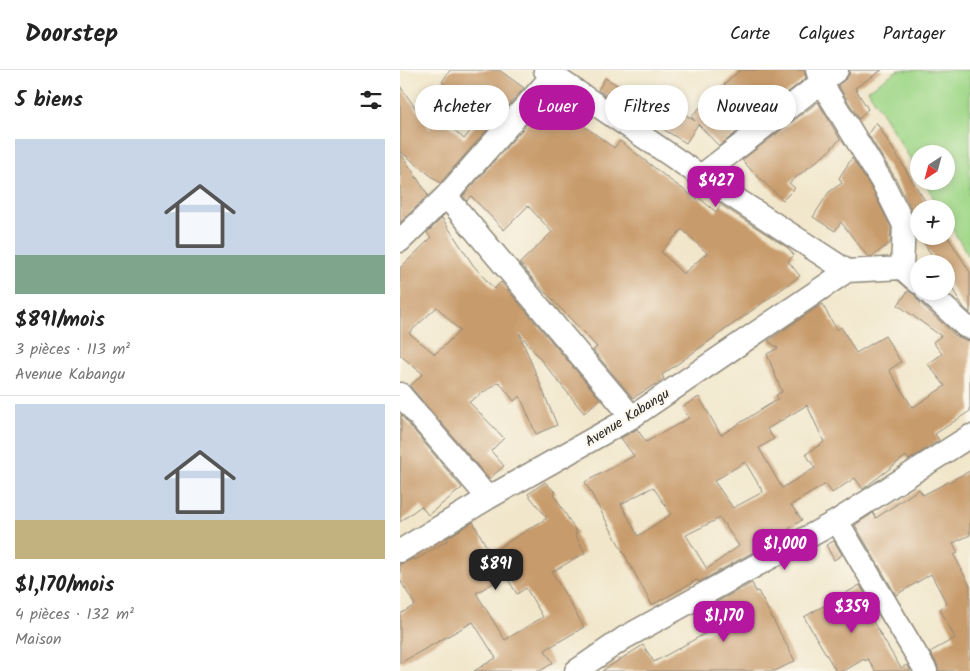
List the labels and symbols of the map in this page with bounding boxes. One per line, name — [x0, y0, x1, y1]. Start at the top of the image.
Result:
north arrow — [910, 145, 955, 190]
pin: $427 — [686, 166, 746, 208]
street label: Avenue Kabangu — [581, 383, 674, 453]
pin: $1,000 — [744, 528, 826, 571]
pin: $891 — [466, 548, 526, 591]
pin: $359 — [822, 592, 882, 634]
pin: $1,170 — [683, 600, 765, 643]

